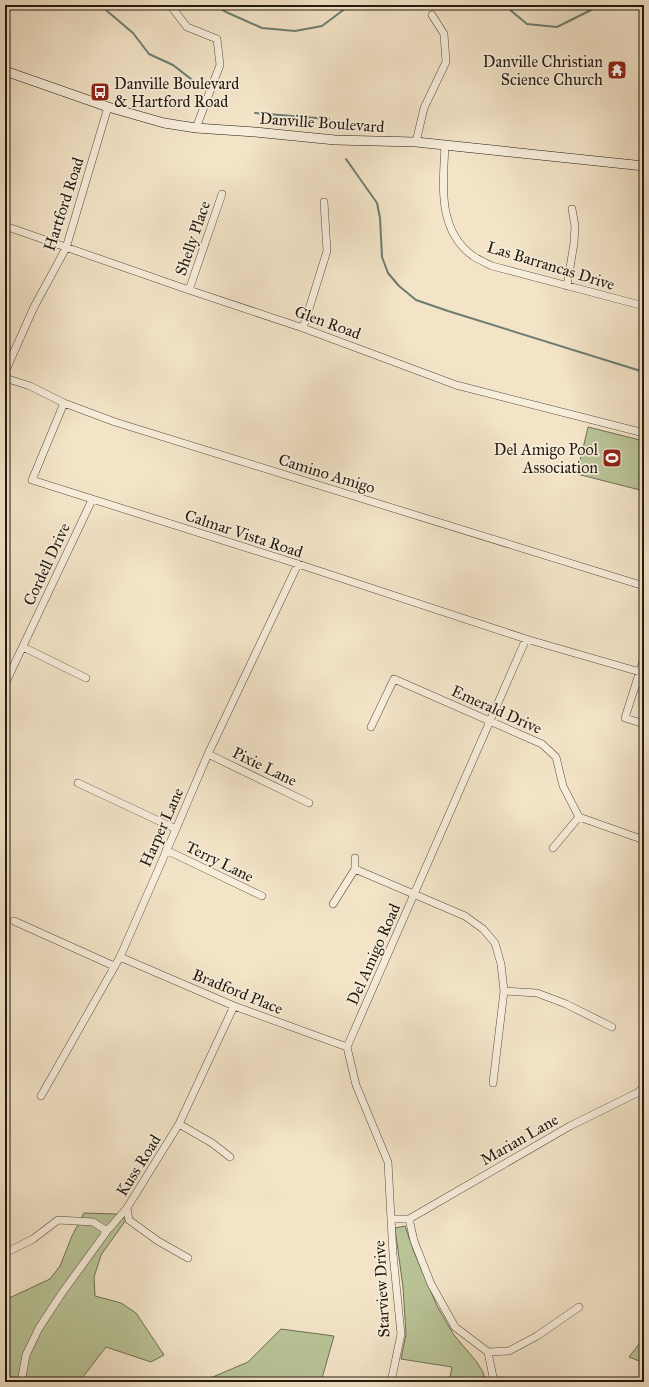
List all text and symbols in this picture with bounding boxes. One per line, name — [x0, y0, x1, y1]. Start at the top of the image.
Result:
place label: Danville Christian Science Church — [483, 52, 603, 89]
temple icon: Danville Christian Science Church — [606, 59, 628, 81]
place label: Danville Boulevard & Hartford Road — [114, 74, 239, 111]
bus stop icon: Danville Boulevard & Hartford Road — [89, 81, 111, 103]
street label: Danville Boulevard — [259, 109, 385, 136]
street label: Hartford Road — [39, 155, 88, 253]
street label: Shelly Place — [171, 198, 214, 278]
street label: Las Barrancas Drive — [485, 237, 617, 294]
street label: Glen Road — [292, 302, 363, 343]
place label: Del Amigo Pool Association — [494, 440, 599, 477]
sports icon: Del Amigo Pool Association — [601, 447, 623, 469]
street label: Camino Amigo — [276, 450, 377, 498]
street label: Calmar Vista Road — [182, 505, 305, 562]
street label: Cordell Drive — [19, 520, 74, 608]
street label: Emerald Drive — [449, 681, 545, 738]
street label: Pixie Lane — [230, 743, 300, 790]
street label: Harper Lane — [136, 784, 187, 870]
street label: Terry Lane — [183, 837, 257, 886]
street label: Del Amigo Road — [343, 901, 405, 1008]
street label: Bradford Place — [190, 965, 286, 1018]
street label: Marian Lane — [477, 1109, 562, 1169]
street label: Kuss Road — [112, 1131, 165, 1199]
street label: Starview Drive — [369, 1239, 394, 1338]

